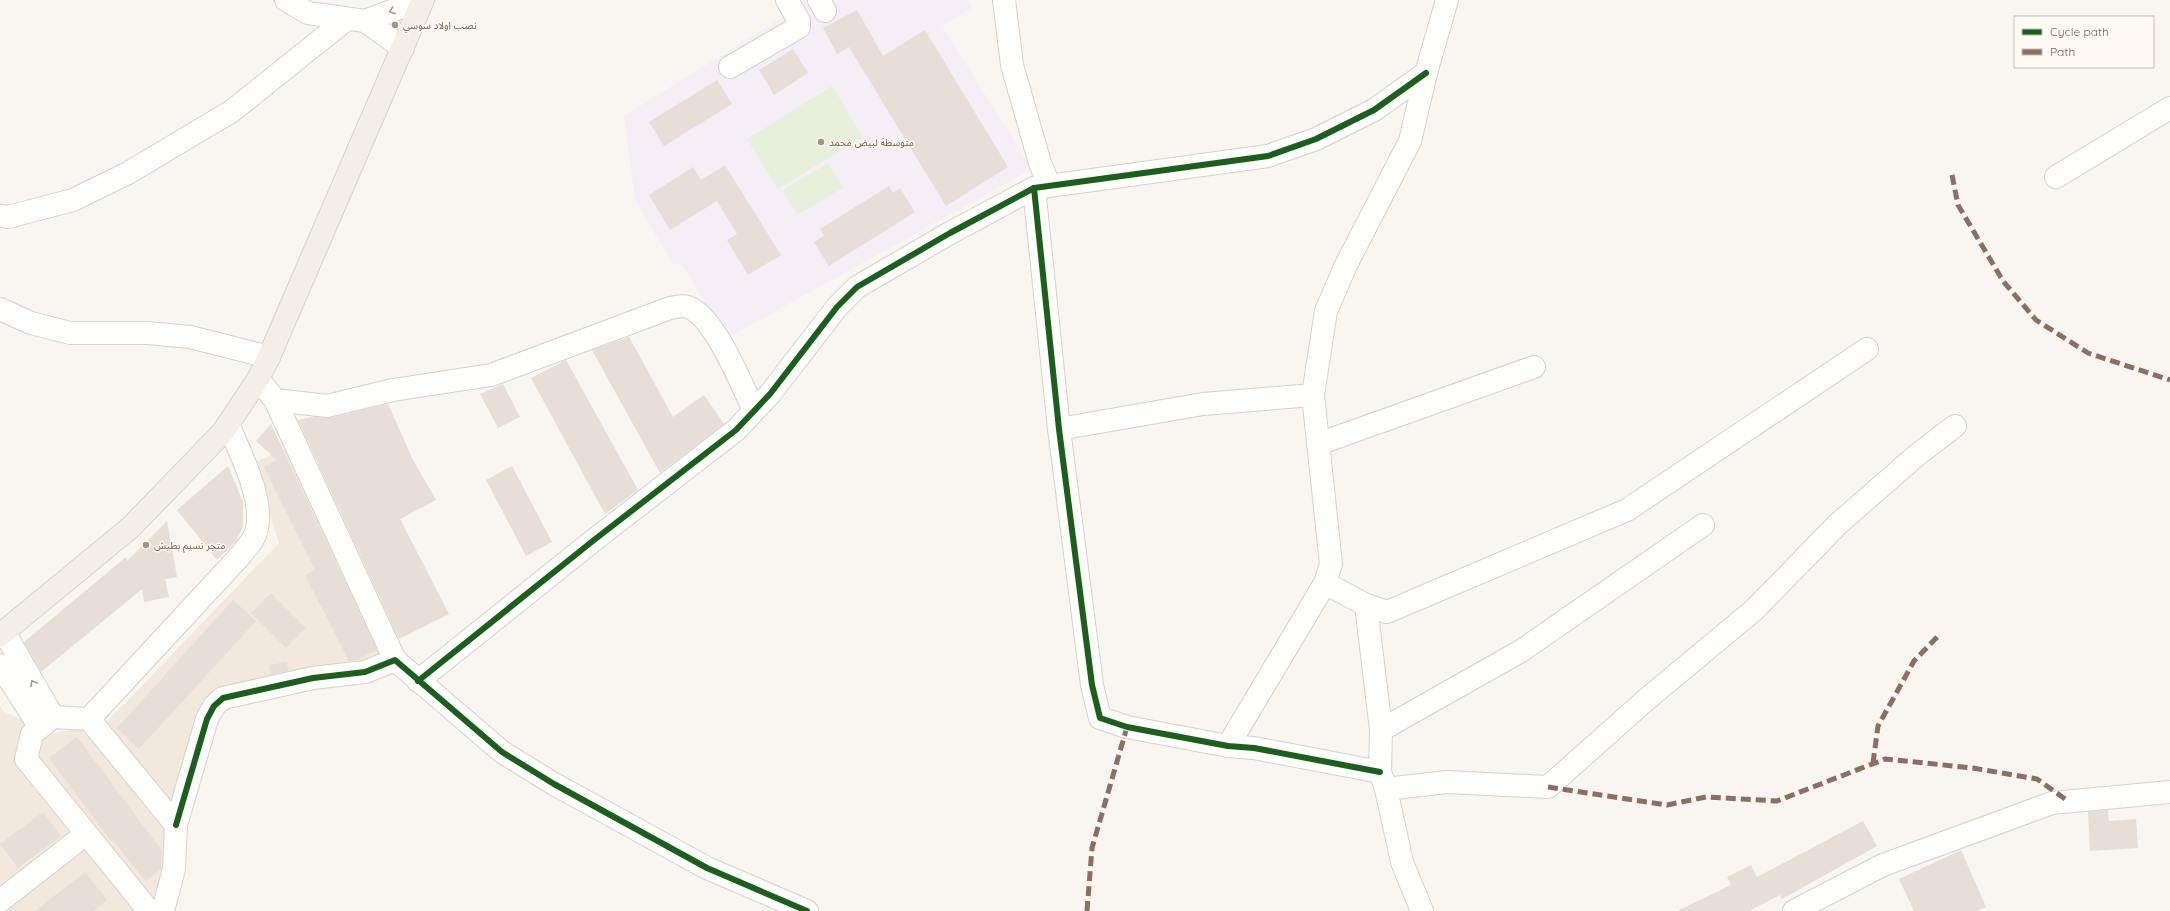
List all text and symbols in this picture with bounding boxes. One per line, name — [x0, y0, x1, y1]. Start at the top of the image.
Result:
one-way arrow — [389, 6, 396, 14]
legend — [2014, 16, 2154, 68]
place label: نصب اولاد سوسي — [403, 19, 477, 33]
marker: نصب اولاد سوسي — [390, 20, 400, 30]
text: Cycle path — [2050, 24, 2109, 39]
text: Path — [2050, 44, 2075, 59]
place label: متوسطة لبيض محمد — [829, 136, 914, 149]
marker: متوسطة لبيض محمد — [816, 137, 826, 147]
place label: متجر نسيم بطيش — [154, 539, 226, 553]
marker: متجر نسيم بطيش — [141, 540, 151, 550]
one-way arrow — [31, 680, 38, 687]

